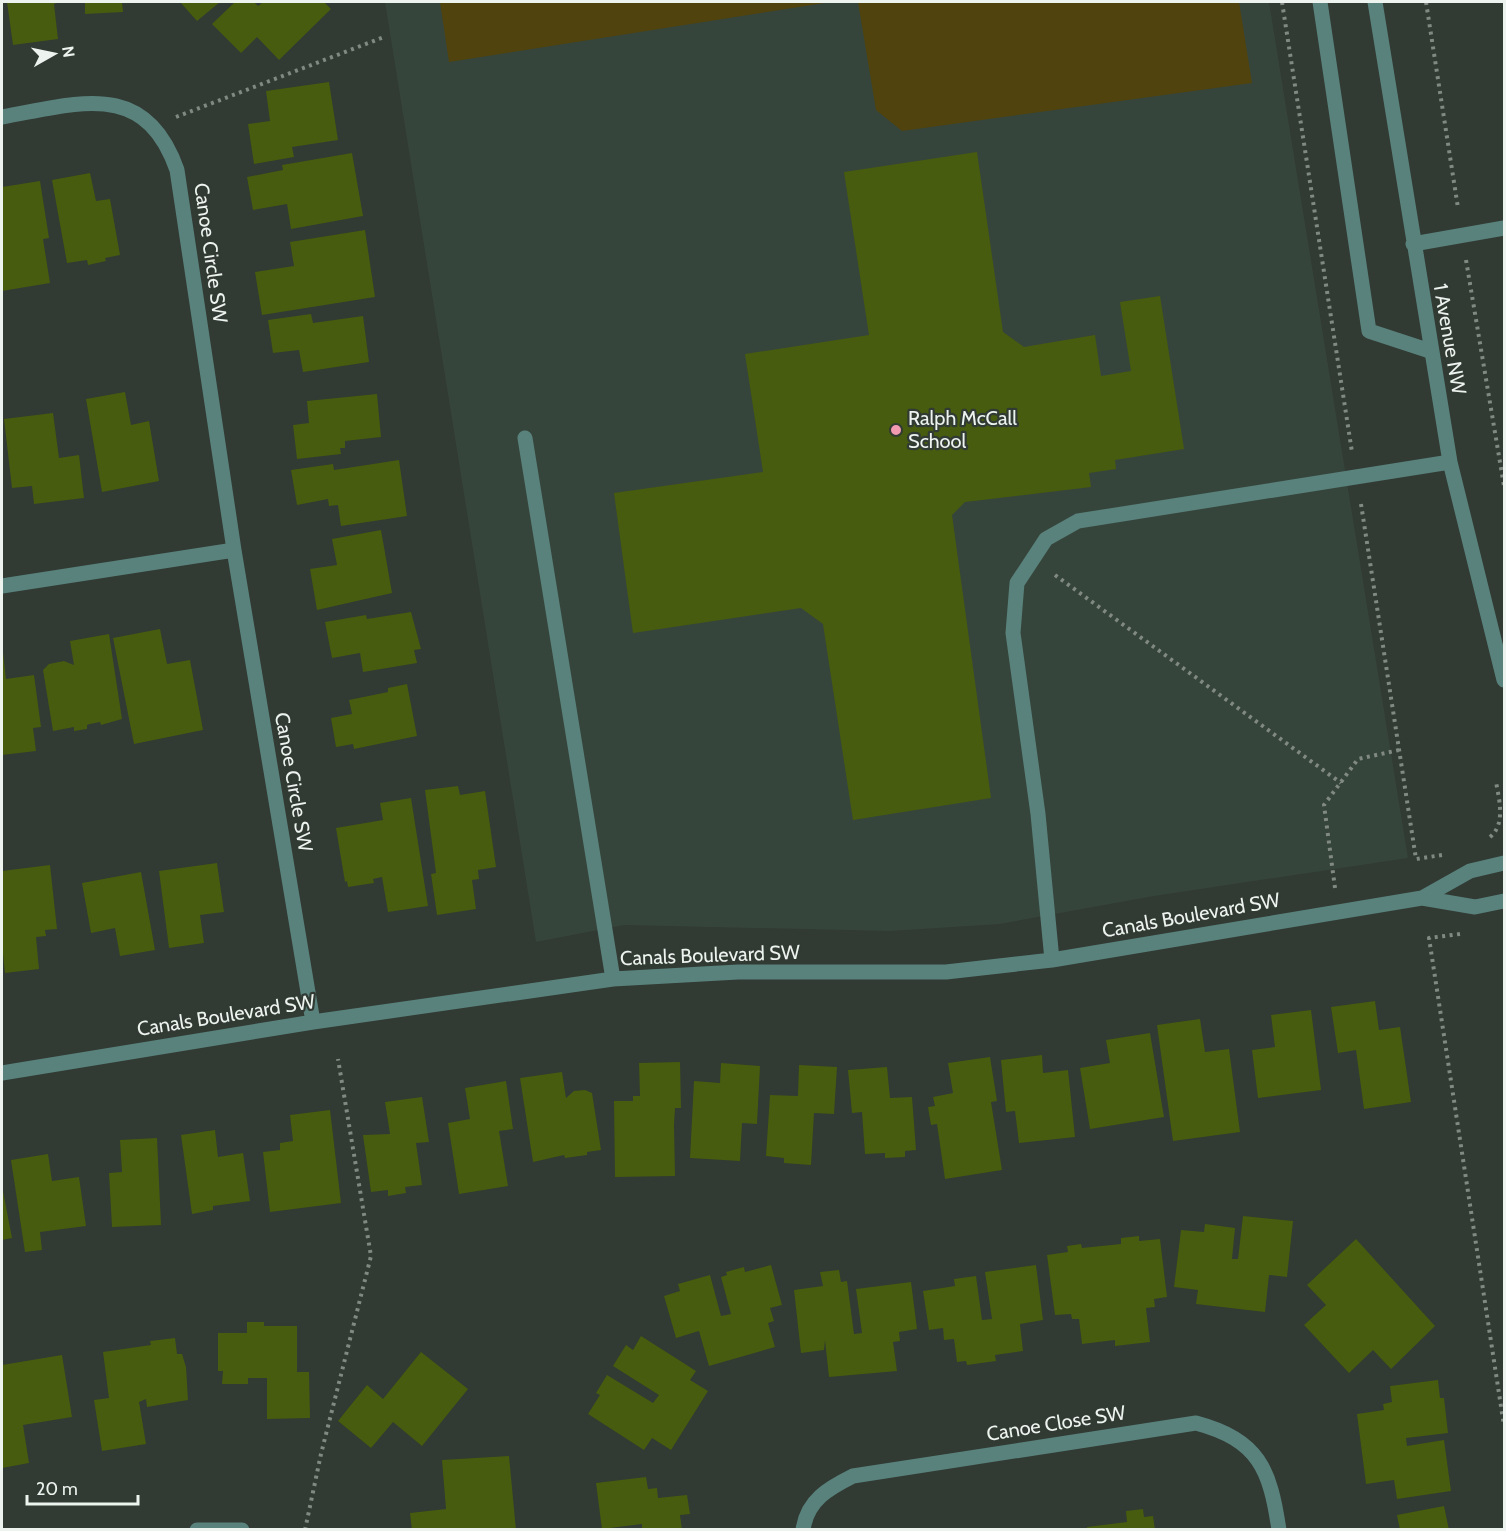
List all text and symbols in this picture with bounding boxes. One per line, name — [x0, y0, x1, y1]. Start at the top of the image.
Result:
north arrow — [24, 24, 84, 84]
text: N — [58, 45, 79, 59]
street label: Canoe Circle SW — [189, 181, 233, 325]
street label: 1 Avenue NW — [1428, 282, 1472, 396]
place label: Ralph McCall School — [908, 406, 1017, 453]
marker: Ralph McCall School — [889, 423, 903, 437]
street label: Canoe Circle SW — [270, 710, 318, 854]
street label: Canals Boulevard SW — [1100, 888, 1282, 942]
street label: Canals Boulevard SW — [620, 940, 800, 970]
street label: Canals Boulevard SW — [135, 989, 317, 1041]
street label: Canoe Close SW — [985, 1400, 1127, 1446]
scale bar — [27, 1468, 138, 1506]
text: 20 m — [36, 1478, 78, 1500]

